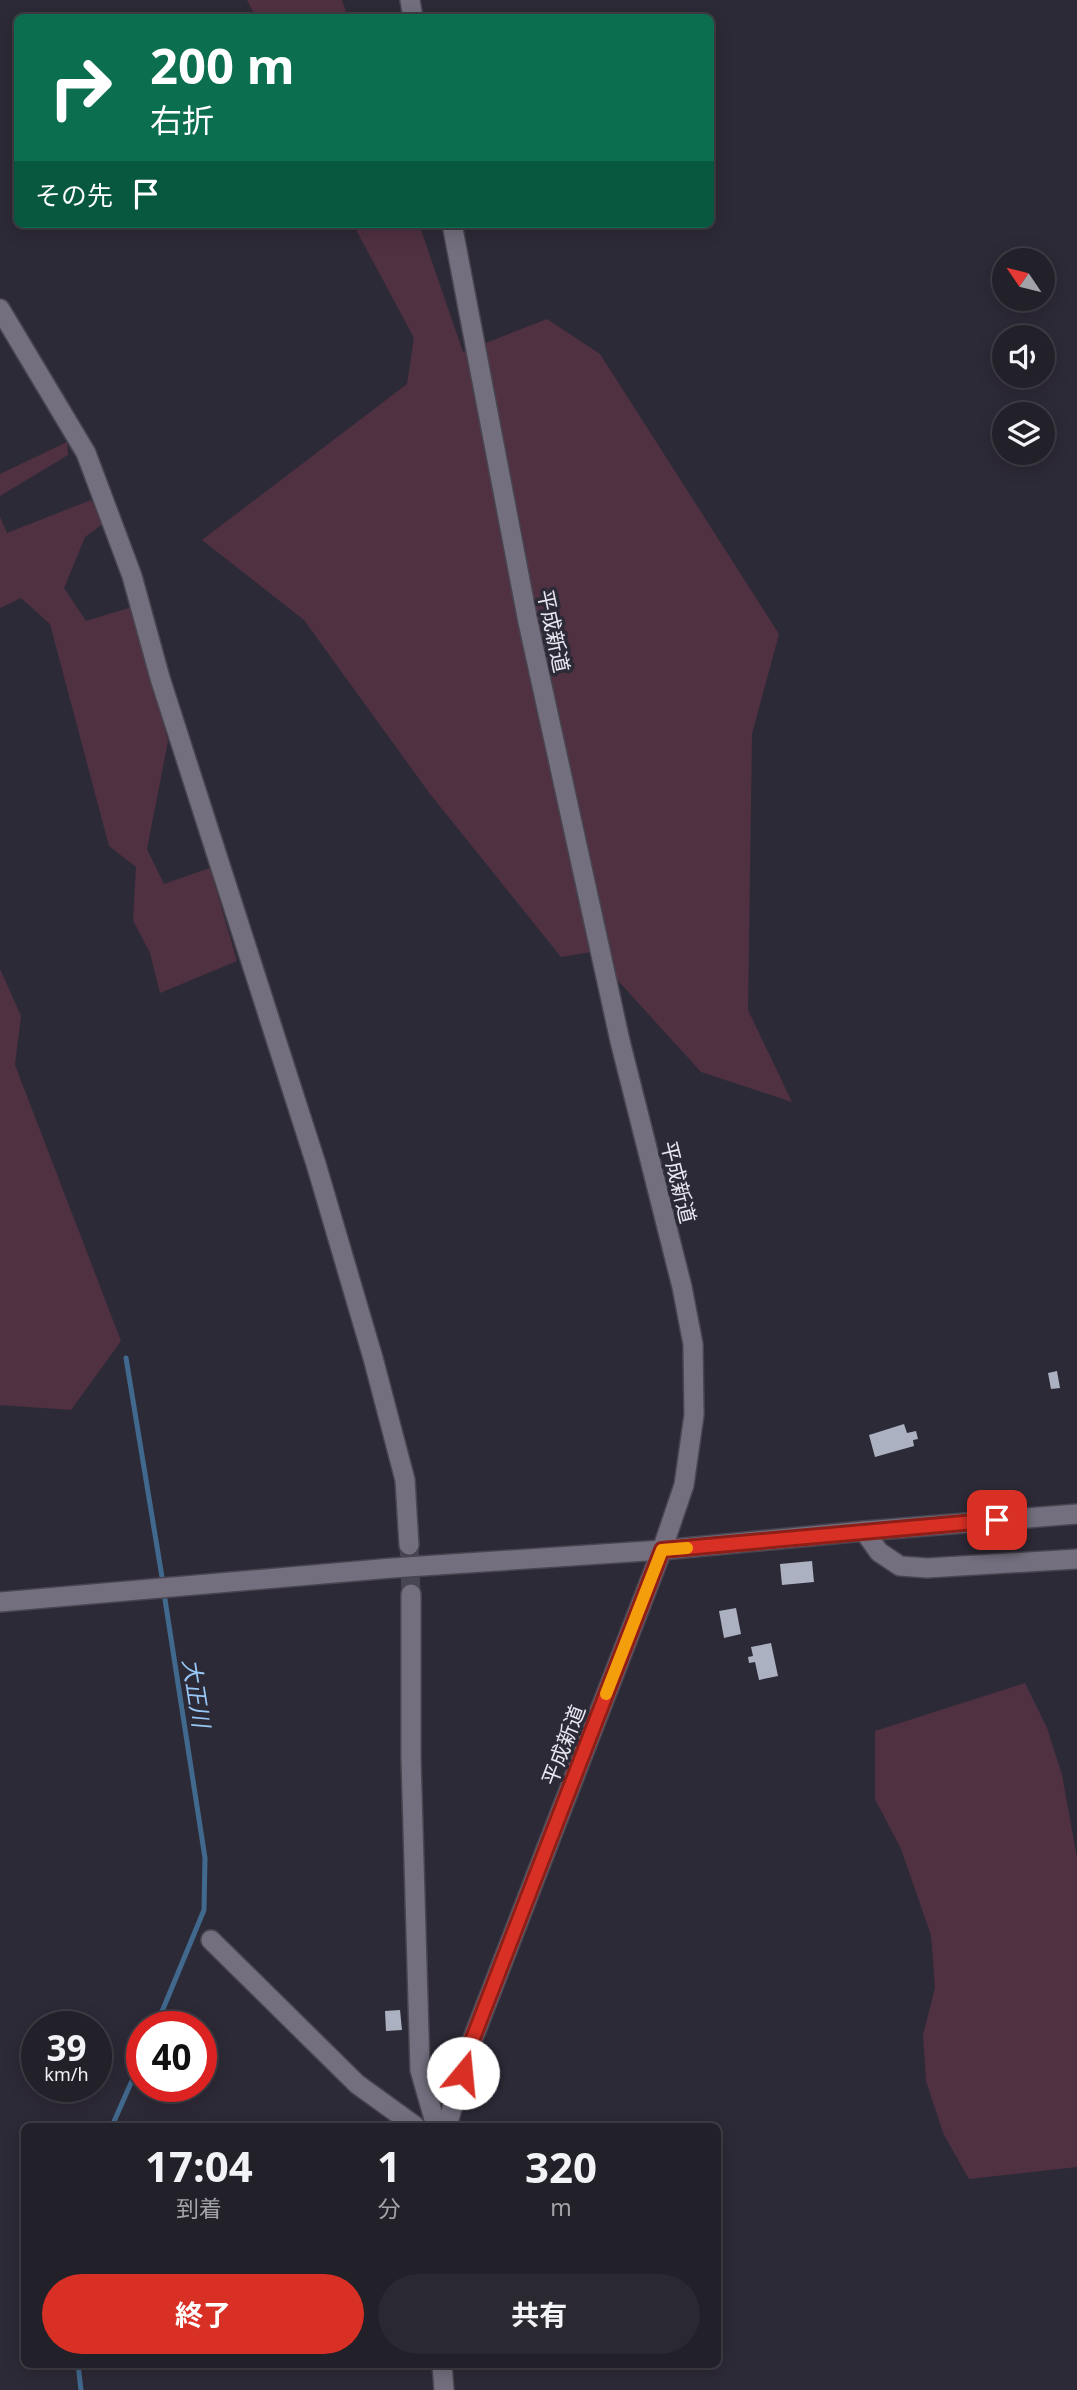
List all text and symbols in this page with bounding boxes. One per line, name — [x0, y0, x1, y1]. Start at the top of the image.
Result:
text: 200 m — [150, 32, 295, 98]
icon: right — [35, 42, 126, 133]
text: 右折 — [150, 98, 214, 141]
icon: arrive — [127, 175, 165, 213]
text: その先 — [35, 177, 113, 213]
north arrow — [992, 248, 1055, 312]
map controls — [992, 248, 1055, 465]
button: sound — [992, 325, 1055, 388]
button: layers — [992, 402, 1055, 465]
street label: 平成新道 — [532, 587, 576, 675]
street label: 平成新道 — [655, 1138, 703, 1226]
pin — [967, 1490, 1027, 1550]
icon: arrive — [978, 1501, 1016, 1539]
water label: 大正川 — [176, 1656, 219, 1733]
street label: 平成新道 — [535, 1701, 591, 1789]
speed limit sign: 40 — [126, 2011, 217, 2102]
text: 39 — [46, 2024, 87, 2071]
position arrow — [426, 2036, 500, 2110]
text: km/h — [44, 2062, 89, 2086]
text: 17:04 — [145, 2137, 253, 2194]
text: 1 — [377, 2137, 401, 2194]
text: 320 — [525, 2138, 597, 2195]
text: m — [550, 2191, 572, 2223]
text: 到着 — [176, 2192, 222, 2224]
text: 分 — [377, 2192, 400, 2224]
button: 終了 — [42, 2274, 364, 2354]
button: 共有 — [378, 2274, 700, 2354]

